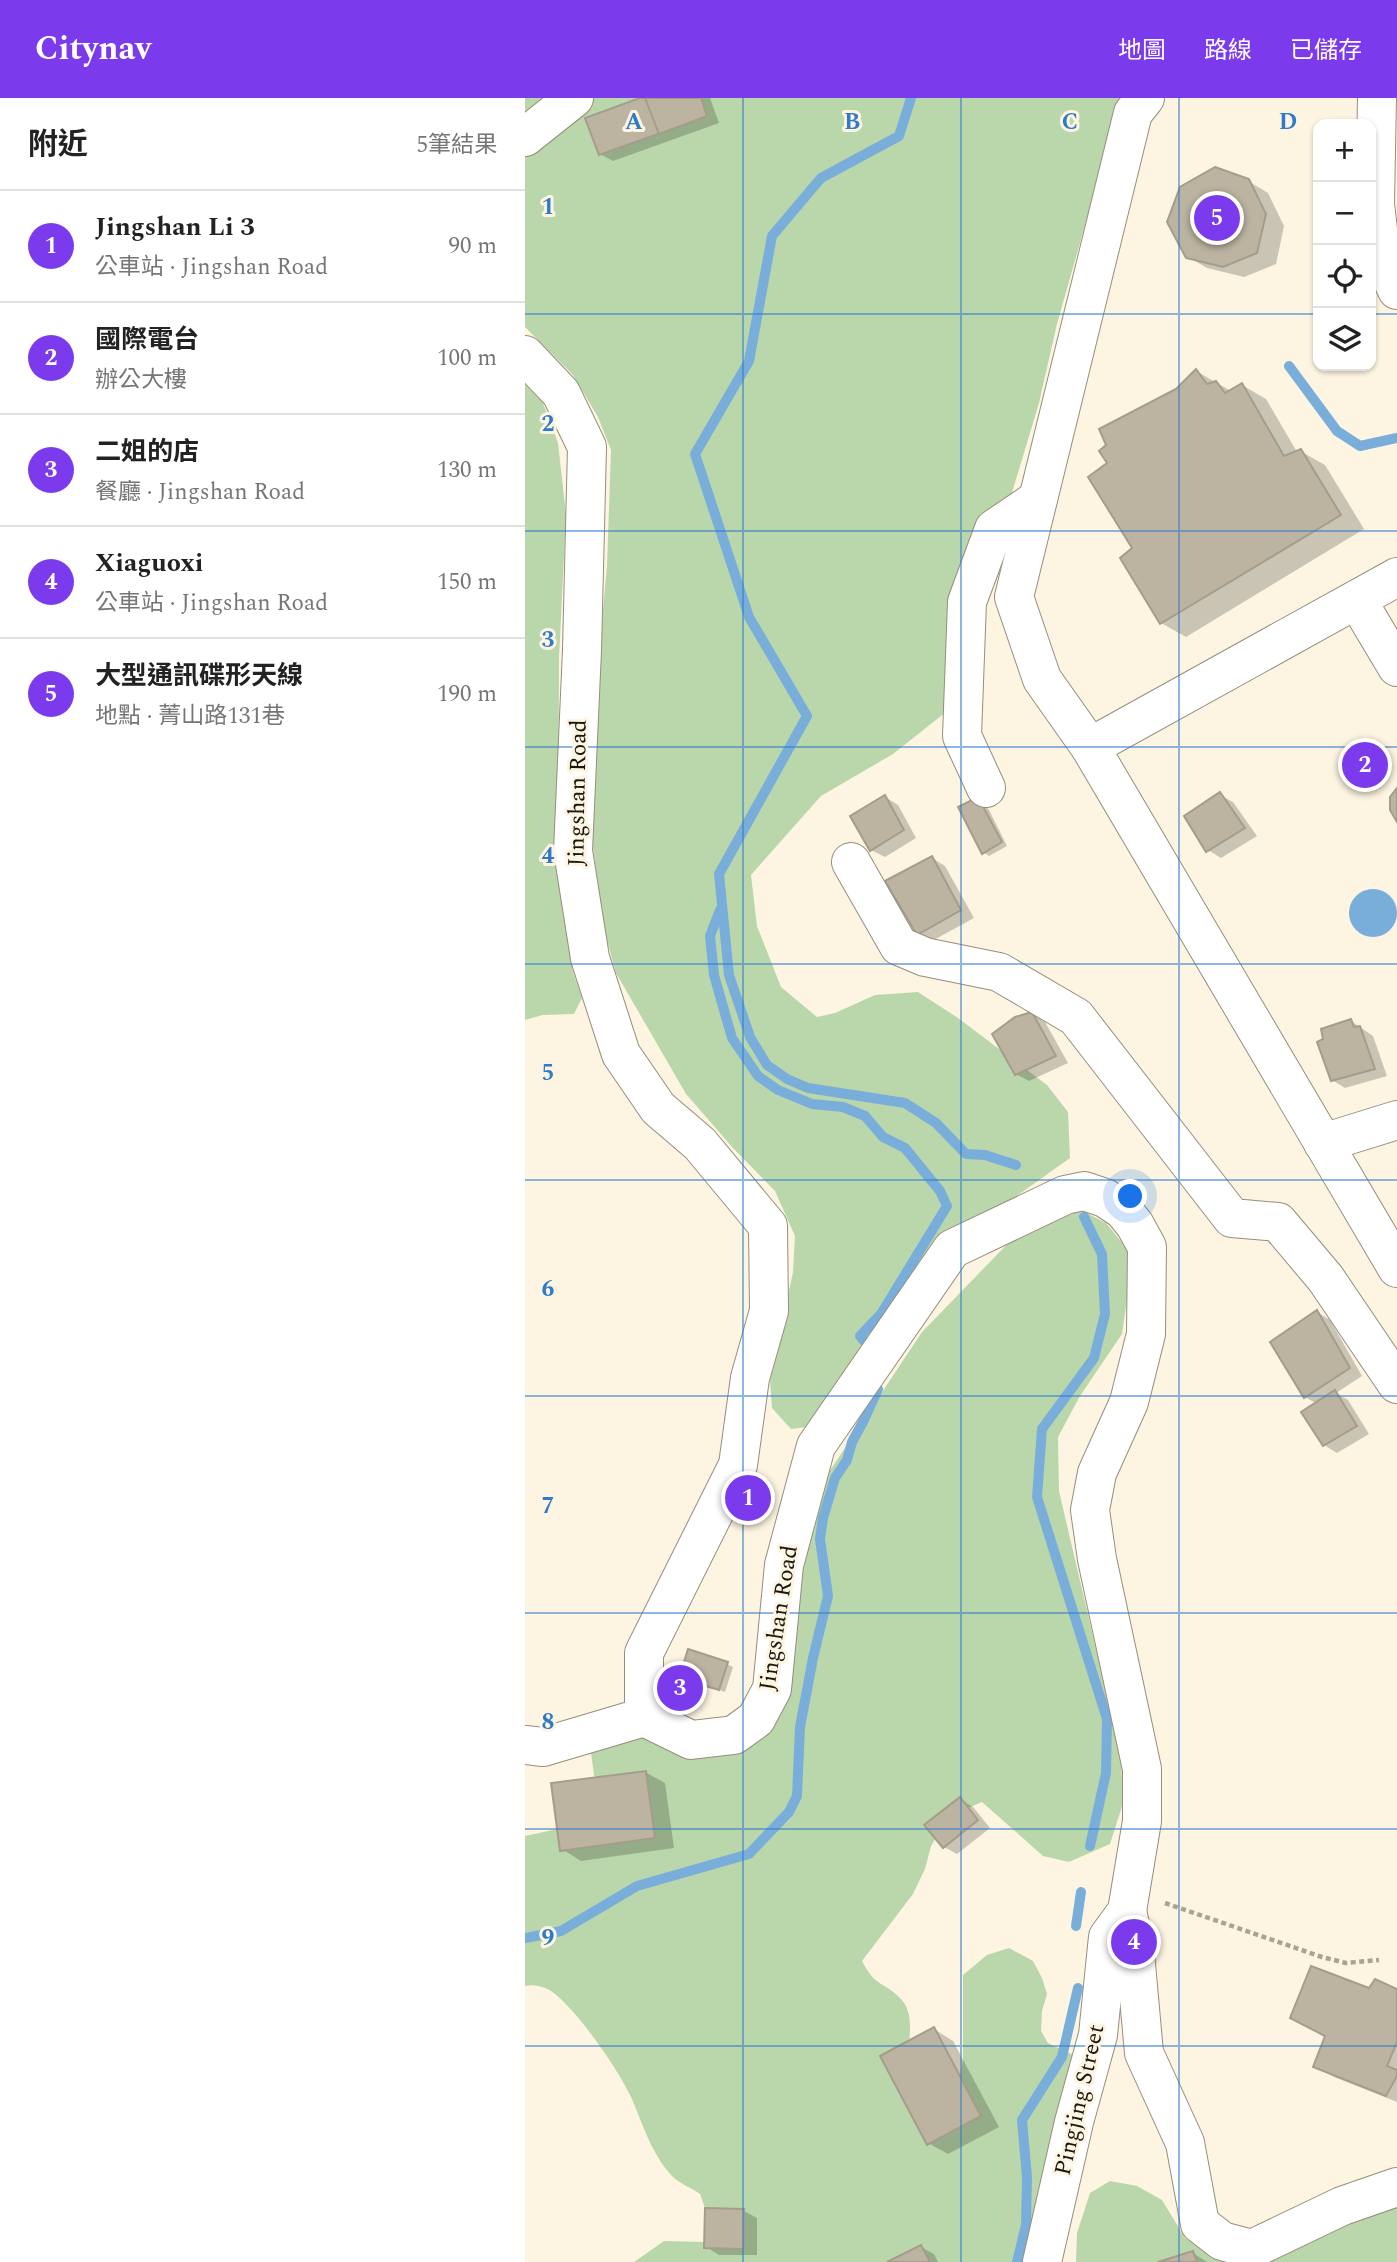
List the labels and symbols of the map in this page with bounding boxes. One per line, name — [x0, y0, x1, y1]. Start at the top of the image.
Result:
text: A — [625, 105, 643, 140]
text: B — [844, 105, 860, 140]
text: C — [1062, 105, 1078, 140]
text: D — [1279, 105, 1297, 140]
text: 1 — [542, 190, 554, 225]
pin: 5 — [1194, 192, 1240, 244]
text: 2 — [542, 407, 555, 442]
text: 3 — [542, 623, 555, 658]
street label: Jingshan Road — [559, 719, 597, 867]
pin: 2 — [1342, 739, 1388, 791]
text: 4 — [542, 839, 555, 874]
text: 5 — [542, 1056, 554, 1091]
your location — [1113, 1179, 1147, 1213]
text: 6 — [542, 1272, 555, 1307]
pin: 1 — [725, 1472, 771, 1524]
text: 7 — [542, 1489, 554, 1524]
street label: Jingshan Road — [750, 1543, 808, 1693]
pin: 3 — [657, 1662, 703, 1714]
text: 8 — [542, 1705, 554, 1740]
pin: 4 — [1111, 1916, 1157, 1968]
text: 9 — [542, 1921, 555, 1956]
street label: Pingjing Street — [1046, 2021, 1114, 2179]

